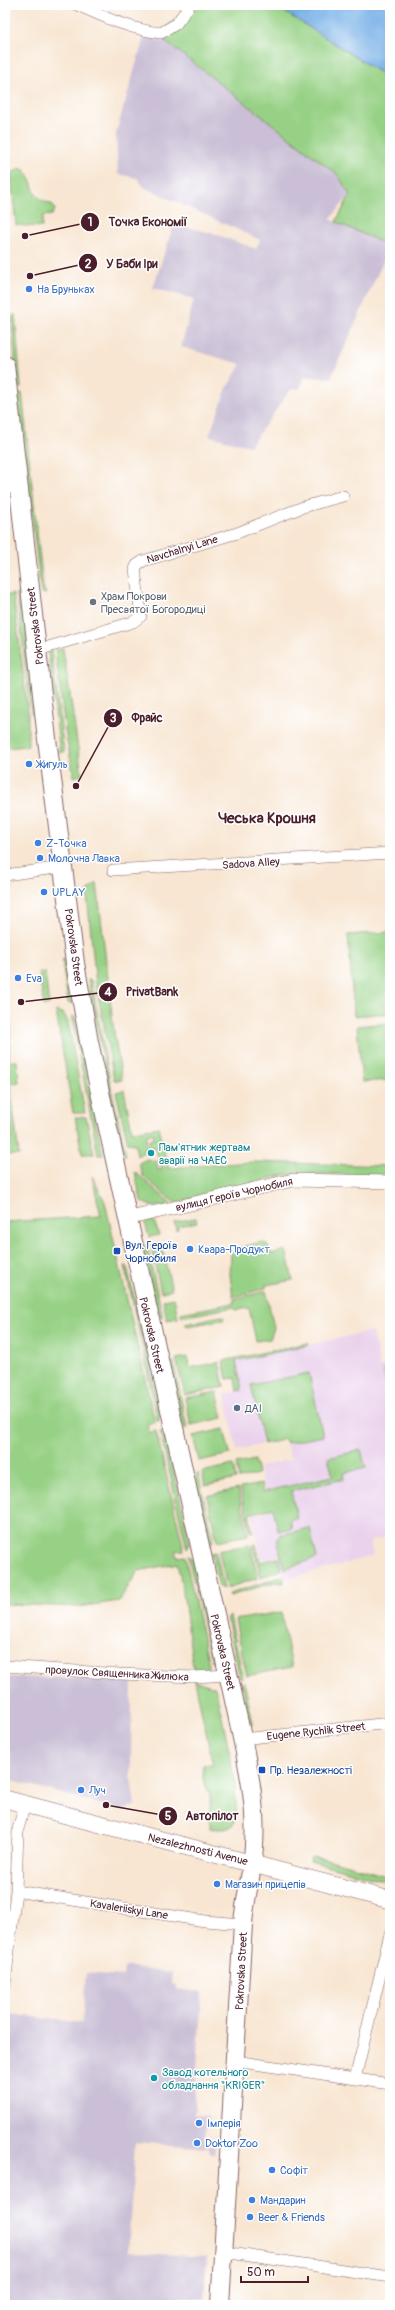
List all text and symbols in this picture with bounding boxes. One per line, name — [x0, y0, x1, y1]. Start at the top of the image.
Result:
callout: Точка Економії — [80, 210, 195, 234]
text: 1 — [88, 215, 92, 230]
text: Точка Економії — [108, 215, 187, 230]
callout: У Баби Іри — [78, 251, 165, 275]
text: 2 — [85, 257, 92, 272]
text: У Баби Іри — [106, 257, 158, 272]
place label: На Бруньках — [37, 283, 95, 296]
marker: На Бруньках — [24, 284, 34, 294]
street label: Navchalnyi Lane — [145, 532, 220, 566]
street label: Pokrovska Street — [24, 586, 47, 665]
place label: Храм Покрови Пресвятої Богородиці — [101, 590, 206, 616]
marker: Храм Покрови Пресвятої Богородиці — [88, 597, 98, 607]
callout: Фрайс — [103, 706, 170, 730]
text: 3 — [110, 711, 117, 726]
text: Фрайс — [130, 711, 163, 726]
place label: Жигуль — [35, 758, 68, 771]
marker: Жигуль — [24, 759, 34, 769]
district label: Чеська Крошня — [218, 809, 316, 828]
place label: Z-Точка — [46, 837, 87, 850]
marker: Z-Точка — [33, 838, 43, 848]
place label: Молочна Лавка — [48, 852, 120, 865]
marker: Молочна Лавка — [35, 853, 45, 863]
street label: Sadova Alley — [222, 855, 280, 872]
place label: UPLAY — [52, 886, 86, 899]
marker: UPLAY — [39, 887, 49, 897]
street label: Pokrovska Street — [62, 908, 85, 987]
place label: Eva — [26, 972, 42, 985]
marker: Eva — [13, 973, 23, 983]
callout: PrivatBank — [98, 980, 187, 1004]
text: 4 — [104, 985, 112, 1000]
text: PrivatBank — [126, 985, 179, 1000]
place label: Пам'ятник жертвам аварії на ЧАЕС — [159, 1141, 250, 1167]
marker: Пам'ятник жертвам аварії на ЧАЕС — [146, 1148, 156, 1158]
street label: вулиця Героїв Чорнобиля — [174, 1175, 294, 1214]
place label: Вул. Героїв Чорнобиля — [125, 1239, 177, 1265]
place label: Квара-Продукт — [198, 1243, 271, 1256]
marker: Квара-Продукт — [185, 1244, 195, 1254]
marker: Вул. Героїв Чорнобиля — [112, 1246, 122, 1256]
street label: Pokrovska Street — [136, 1296, 167, 1375]
place label: ДАІ — [244, 1402, 262, 1415]
marker: ДАІ — [232, 1403, 242, 1413]
street label: Pokrovska Street — [207, 1613, 238, 1692]
street label: провулок Священника Жилюка — [45, 1663, 189, 1684]
street label: Eugene Rychlik Street — [266, 1720, 367, 1743]
place label: Пр. Незалежності — [270, 1764, 352, 1777]
marker: Пр. Незалежності — [257, 1765, 267, 1775]
place label: Луч — [88, 1784, 106, 1797]
marker: Луч — [76, 1785, 86, 1795]
callout: Автопілот — [158, 1804, 247, 1828]
text: 5 — [165, 1809, 172, 1824]
text: Автопілот — [185, 1809, 240, 1824]
street label: Nezalezhnosti Avenue — [147, 1831, 250, 1868]
place label: Магазин прицепів — [225, 1878, 306, 1891]
marker: Магазин прицепів — [212, 1879, 222, 1889]
street label: Kavaleriiskyi Lane — [89, 1897, 169, 1922]
street label: Pokrovska Street — [233, 1931, 250, 2010]
place label: Завод котельного обладнання "KRIGER" — [162, 2066, 265, 2092]
marker: Завод котельного обладнання "KRIGER" — [149, 2073, 159, 2083]
place label: Імперія — [207, 2117, 241, 2130]
marker: Імперія — [194, 2118, 204, 2128]
place label: Doktor Zoo — [205, 2137, 258, 2150]
marker: Doktor Zoo — [192, 2138, 202, 2148]
place label: Софіт — [280, 2164, 308, 2177]
marker: Софіт — [267, 2165, 277, 2175]
place label: Мандарин — [260, 2194, 306, 2207]
marker: Мандарин — [247, 2195, 257, 2205]
place label: Beer & Friends — [258, 2211, 325, 2224]
marker: Beer & Friends — [245, 2212, 255, 2222]
scale bar — [241, 2258, 308, 2284]
text: 50 m — [247, 2265, 275, 2280]

